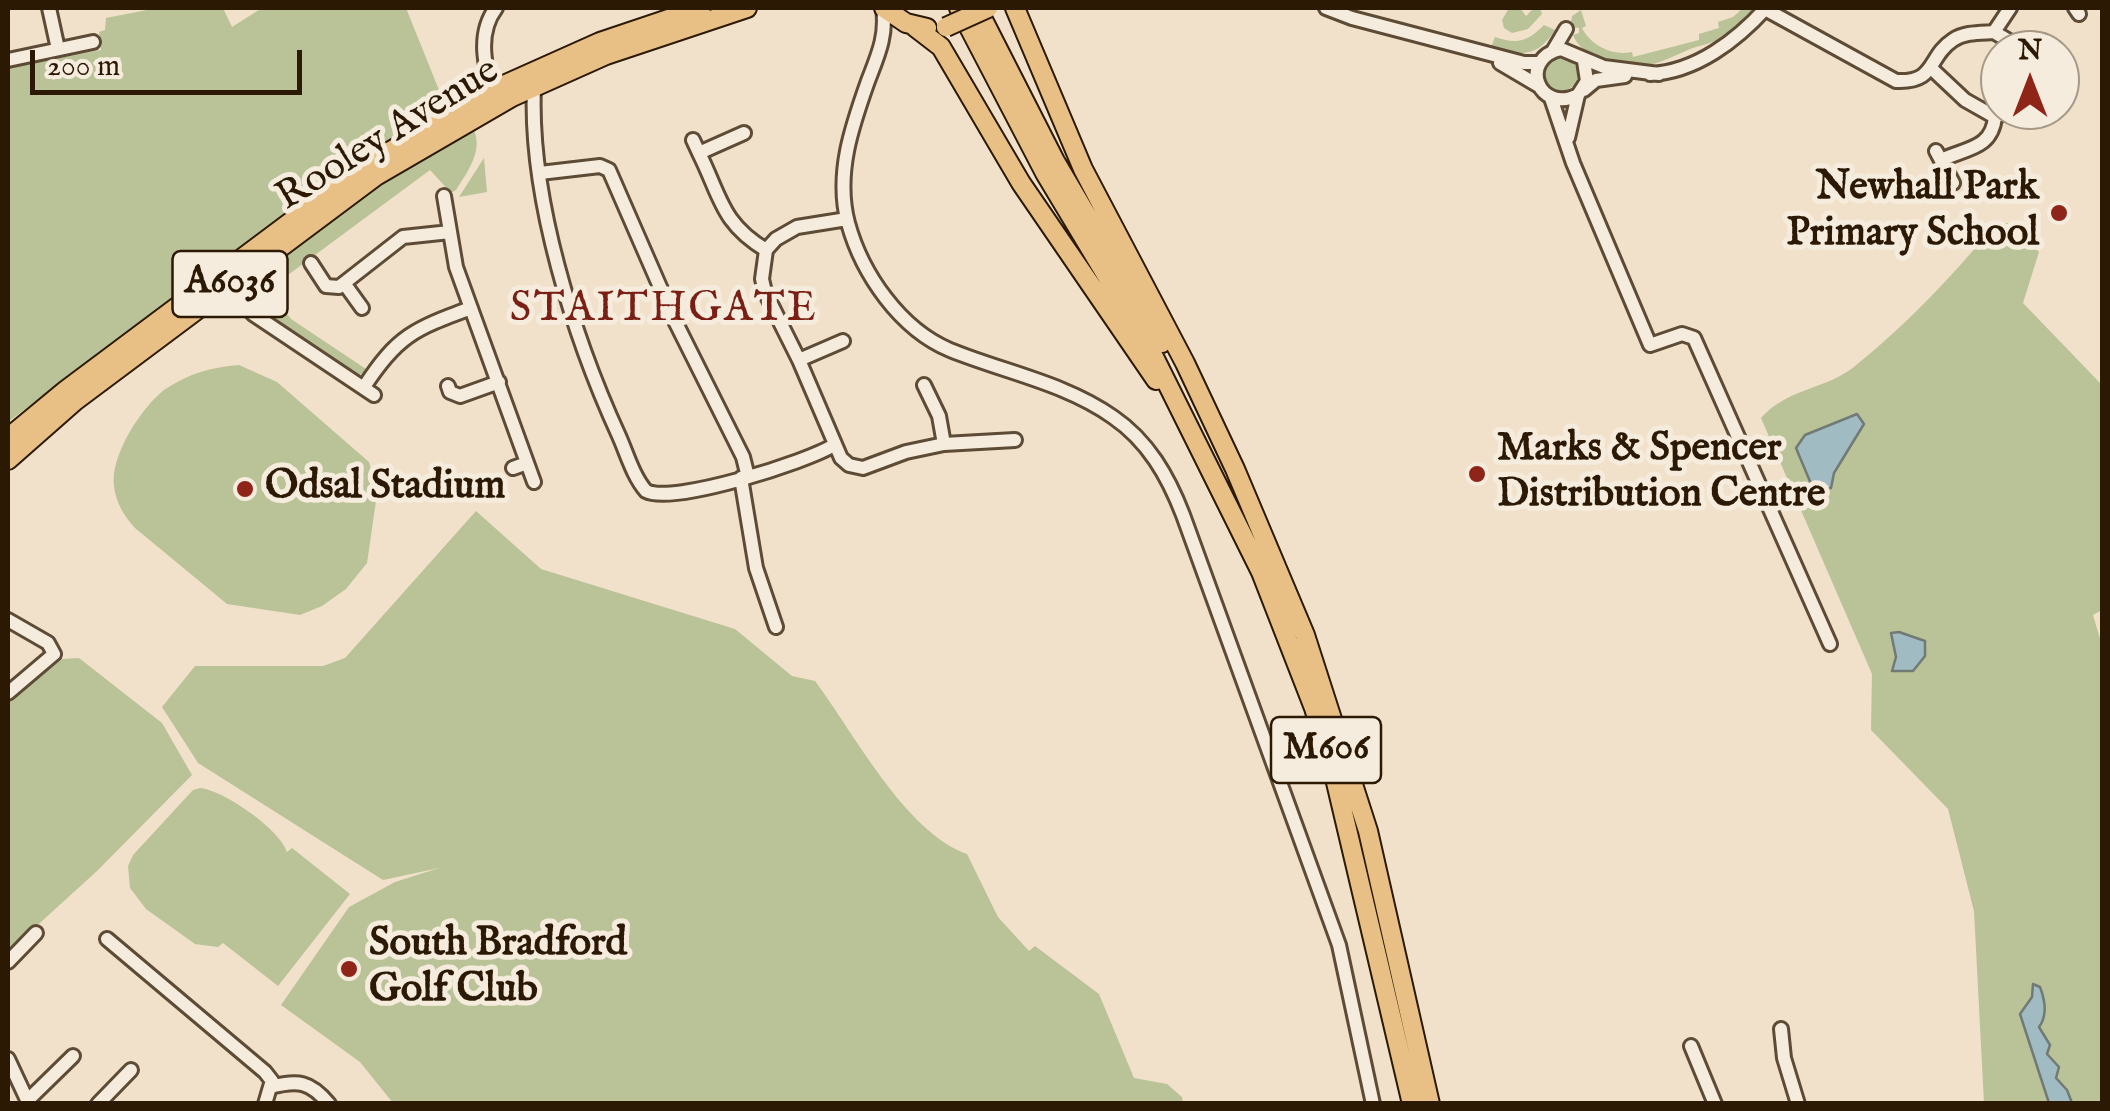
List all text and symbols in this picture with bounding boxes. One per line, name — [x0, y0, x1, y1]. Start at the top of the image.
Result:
scale bar — [35, 30, 308, 92]
north arrow — [1980, 30, 2080, 130]
text: N — [2018, 34, 2042, 69]
text: 200 m — [47, 48, 120, 86]
street label: Rooley Avenue — [269, 49, 509, 223]
place label: Newhall Park Primary School — [1786, 166, 2039, 260]
marker: Newhall Park Primary School — [2048, 202, 2070, 224]
road number: A6036 — [172, 251, 288, 317]
district label: STAITHGATE — [510, 286, 818, 336]
place label: Marks & Spencer Distribution Centre — [1497, 427, 1825, 521]
marker: Marks & Spencer Distribution Centre — [1466, 463, 1488, 485]
place label: Odsal Stadium — [265, 465, 505, 513]
marker: Odsal Stadium — [234, 478, 256, 500]
road number: M606 — [1271, 717, 1381, 783]
place label: South Bradford Golf Club — [369, 922, 627, 1016]
marker: South Bradford Golf Club — [338, 958, 360, 980]

